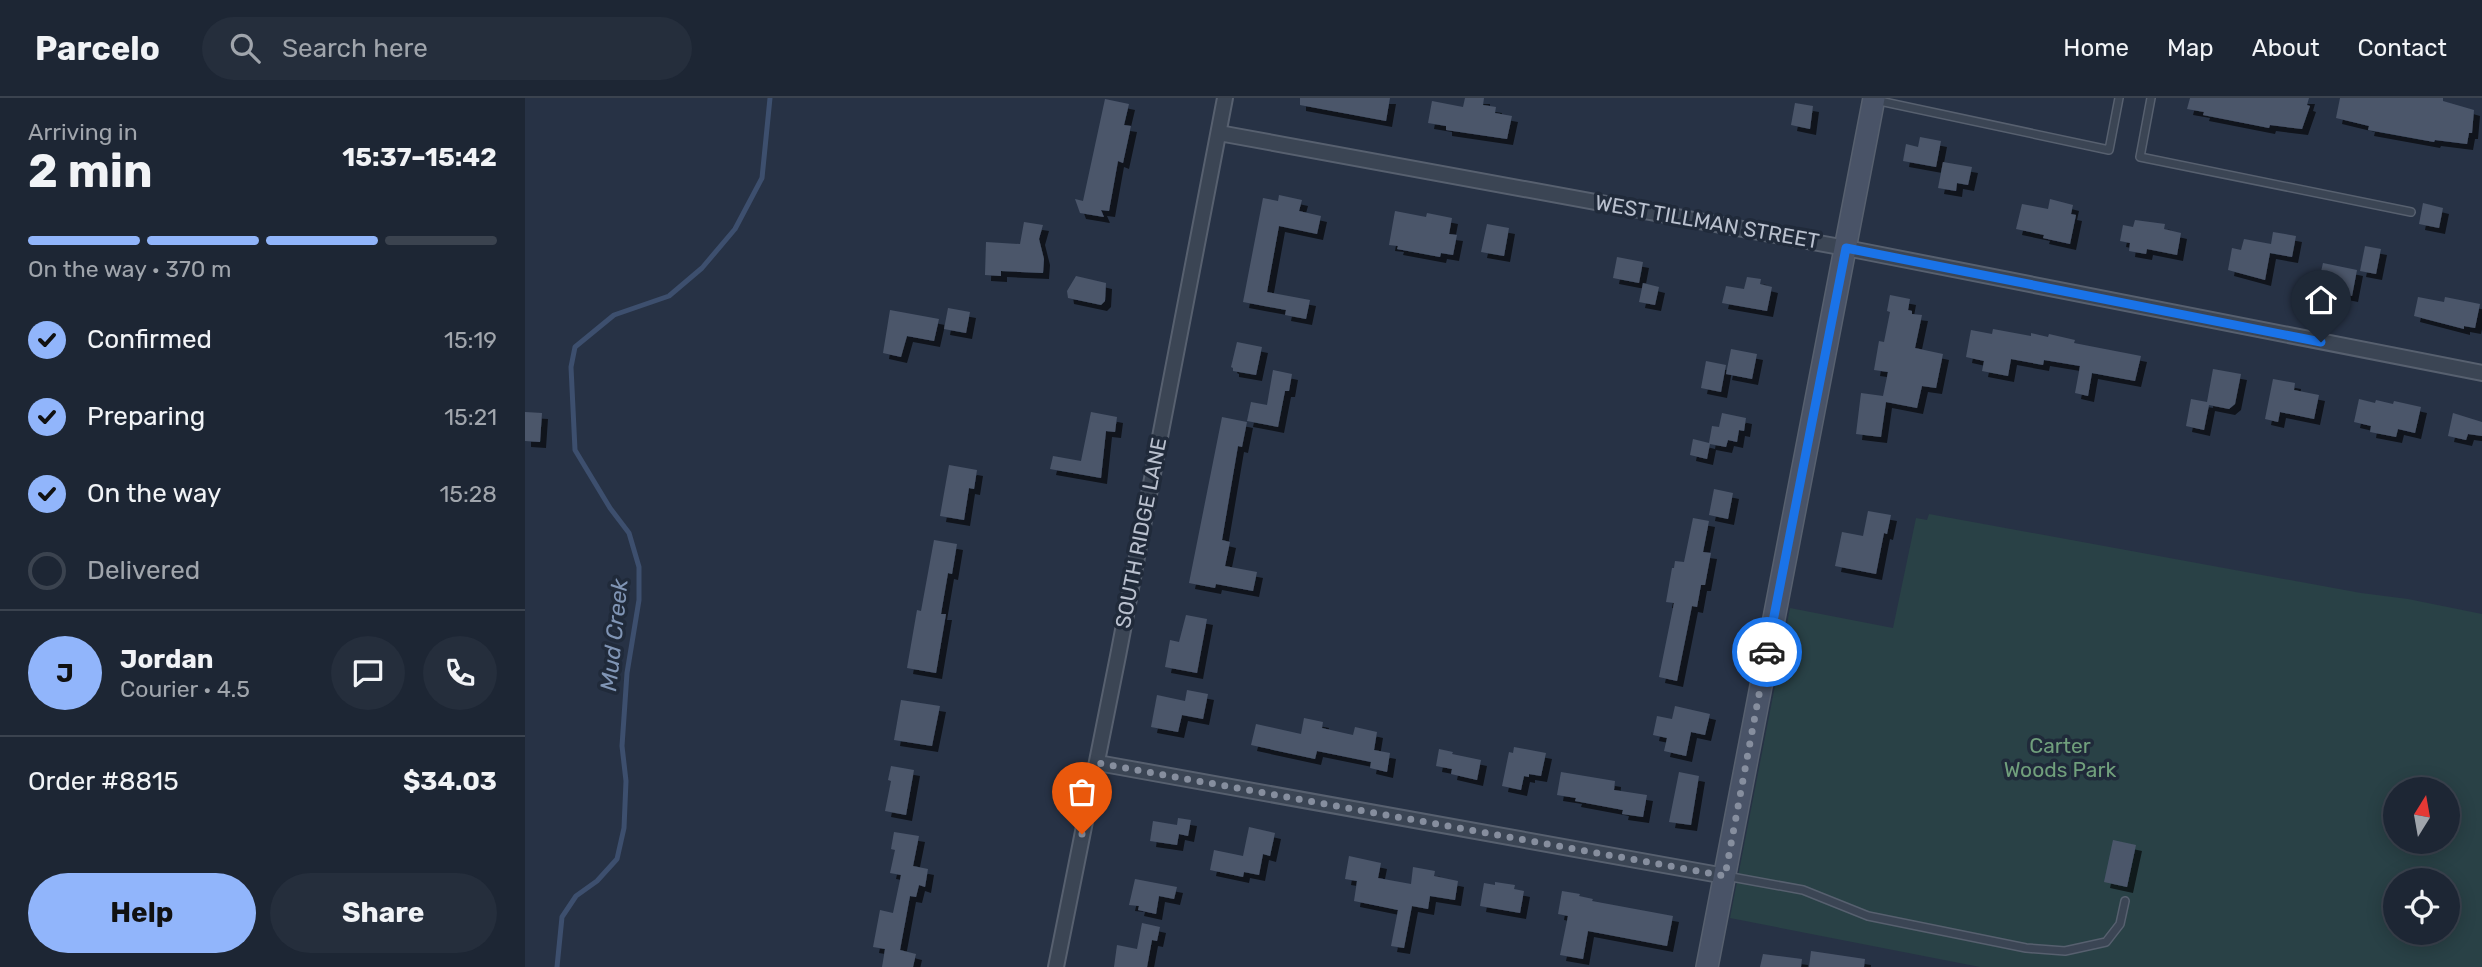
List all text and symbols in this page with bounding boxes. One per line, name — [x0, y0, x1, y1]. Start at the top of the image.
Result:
search box — [202, 17, 692, 80]
text: Parcelo — [35, 29, 160, 68]
icon: search — [226, 29, 264, 67]
text: Search here — [282, 33, 428, 64]
text: Home — [2063, 34, 2129, 62]
text: Map — [2167, 34, 2214, 62]
text: About — [2252, 34, 2320, 62]
text: Contact — [2358, 34, 2447, 62]
text: Arriving in — [28, 118, 138, 146]
text: 15:37–15:42 — [342, 142, 497, 173]
text: 2 min — [28, 144, 153, 199]
street label: WEST TILLMAN STREET — [1593, 189, 1821, 254]
text: On the way · 370 m — [28, 255, 231, 283]
pin — [2291, 270, 2351, 342]
icon: home — [2302, 281, 2340, 319]
icon: check — [28, 321, 66, 359]
text: Confirmed — [87, 324, 212, 355]
text: 15:19 — [444, 326, 497, 354]
icon: check — [28, 398, 66, 436]
text: Preparing — [87, 401, 205, 432]
text: 15:21 — [444, 403, 497, 431]
street label: SOUTH RIDGE LANE — [1110, 435, 1171, 630]
icon: check — [28, 475, 66, 513]
text: On the way — [87, 478, 221, 509]
text: 15:28 — [439, 480, 497, 508]
text: Delivered — [87, 555, 200, 586]
water label: Mud Creek — [594, 576, 634, 693]
courier — [1732, 617, 1802, 687]
icon: car — [1748, 633, 1786, 671]
button: chat — [331, 636, 405, 710]
button: phone — [423, 636, 497, 710]
text: Jordan — [120, 644, 213, 675]
text: J — [56, 658, 74, 689]
text: Courier · 4.5 — [120, 675, 250, 703]
park label: Carter Woods Park — [2004, 733, 2116, 782]
pin — [1052, 762, 1112, 834]
text: Order #8815 — [28, 766, 179, 797]
text: $34.03 — [403, 766, 497, 797]
icon: bag — [1063, 773, 1101, 811]
north arrow — [2383, 777, 2461, 854]
map controls — [2383, 777, 2460, 945]
button: locate — [2383, 868, 2460, 945]
button: Help — [28, 873, 256, 953]
button: Share — [270, 873, 497, 953]

